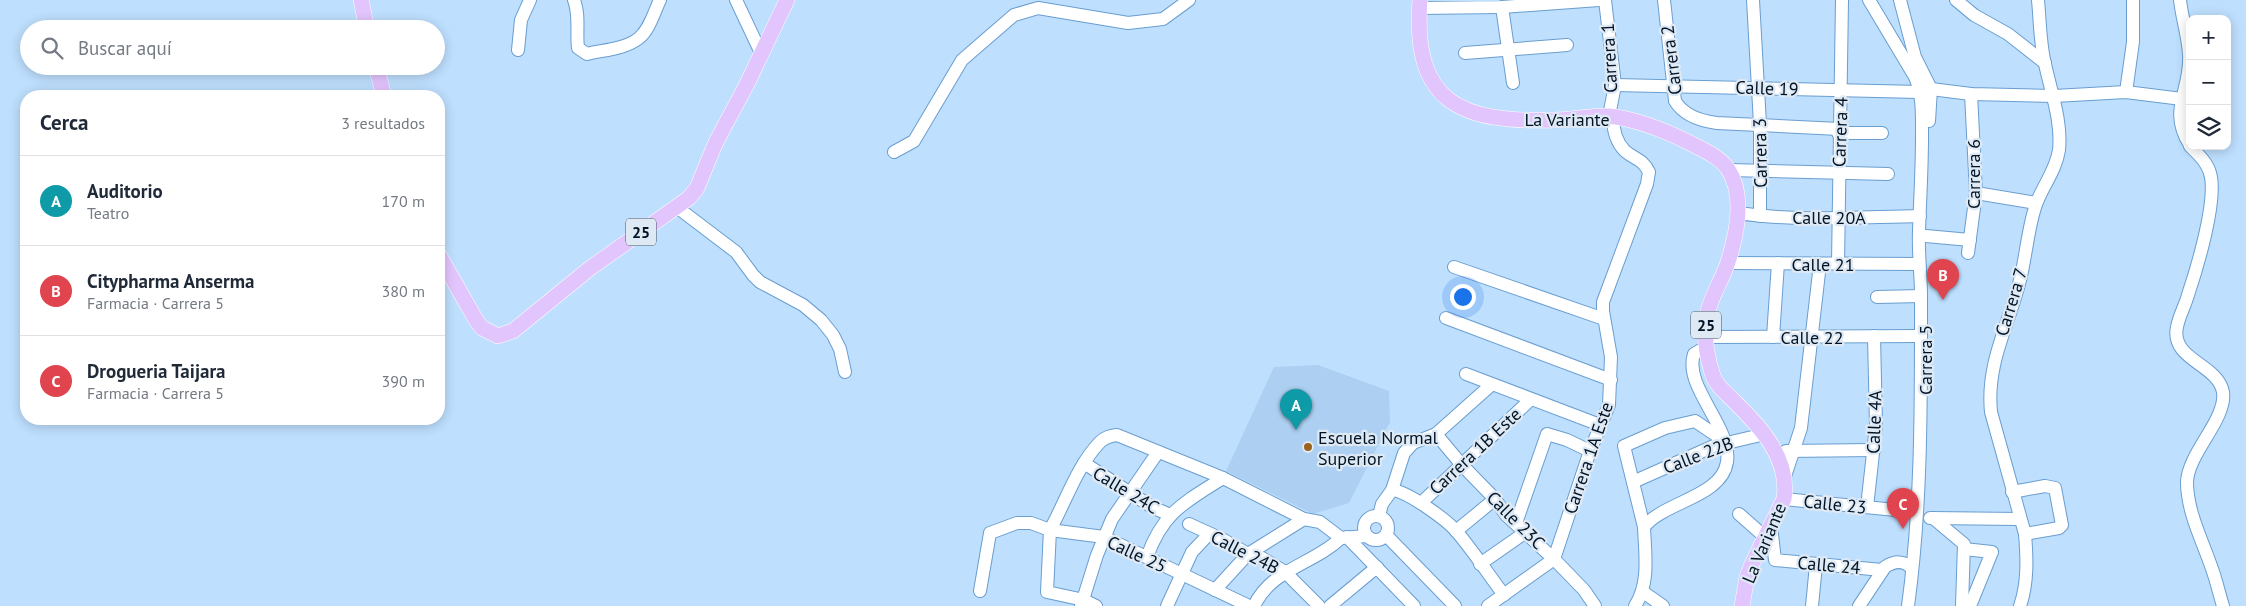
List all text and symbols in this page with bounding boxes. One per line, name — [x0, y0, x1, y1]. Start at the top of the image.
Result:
map controls — [2186, 15, 2231, 150]
button: + — [2186, 15, 2231, 60]
search box — [20, 20, 445, 75]
street label: Carrera 1 — [1596, 22, 1622, 94]
street label: Carrera 2 — [1655, 24, 1687, 96]
icon: search — [38, 34, 66, 62]
text: Buscar aquí — [78, 36, 172, 60]
button: − — [2186, 60, 2231, 105]
street label: Calle 19 — [1735, 75, 1799, 101]
street label: Carrera 4 — [1827, 96, 1853, 167]
button: layers — [2186, 105, 2231, 150]
street label: La Variante — [1524, 108, 1610, 131]
text: Cerca — [40, 109, 89, 136]
text: 3 resultados — [341, 113, 425, 133]
street label: Carrera 3 — [1748, 118, 1772, 188]
street label: Carrera 6 — [1962, 139, 1985, 209]
text: Auditorio — [87, 179, 163, 203]
text: A — [51, 191, 61, 211]
text: 170 m — [382, 191, 425, 211]
text: Teatro — [87, 203, 129, 223]
street label: Calle 20A — [1792, 206, 1866, 229]
road number: 25 — [626, 218, 656, 246]
street label: Calle 21 — [1792, 253, 1854, 276]
pin: B — [1927, 259, 1959, 300]
street label: Carrera 7 — [1990, 265, 2032, 339]
text: Citypharma Anserma — [87, 269, 254, 293]
text: B — [51, 281, 61, 301]
text: 380 m — [382, 281, 425, 301]
your location — [1450, 284, 1476, 310]
text: Farmacia · Carrera 5 — [87, 293, 224, 313]
road number: 25 — [1691, 312, 1721, 338]
street label: Carrera 5 — [1914, 325, 1937, 395]
street label: Calle 22 — [1781, 326, 1843, 349]
text: Drogueria Taijara — [87, 359, 226, 383]
text: C — [52, 371, 60, 391]
text: 390 m — [382, 371, 425, 391]
text: Farmacia · Carrera 5 — [87, 383, 224, 403]
pin: A — [1280, 389, 1312, 430]
street label: Calle 4A — [1861, 389, 1887, 454]
street label: Carrera 1A Este — [1558, 399, 1618, 517]
street label: Carrera 1B Este — [1424, 403, 1526, 499]
place label: Escuela Normal Superior — [1318, 426, 1439, 470]
street label: Calle 22B — [1660, 431, 1736, 479]
marker: Escuela Normal Superior — [1302, 441, 1314, 453]
street label: Calle 24C — [1089, 461, 1163, 519]
street label: Calle 23C — [1482, 486, 1550, 554]
pin: C — [1887, 488, 1919, 529]
street label: Calle 23 — [1802, 489, 1868, 519]
street label: La Variante — [1737, 499, 1791, 587]
street label: Calle 24B — [1207, 525, 1283, 579]
street label: Calle 25 — [1104, 530, 1170, 578]
street label: Calle 24 — [1797, 551, 1862, 579]

